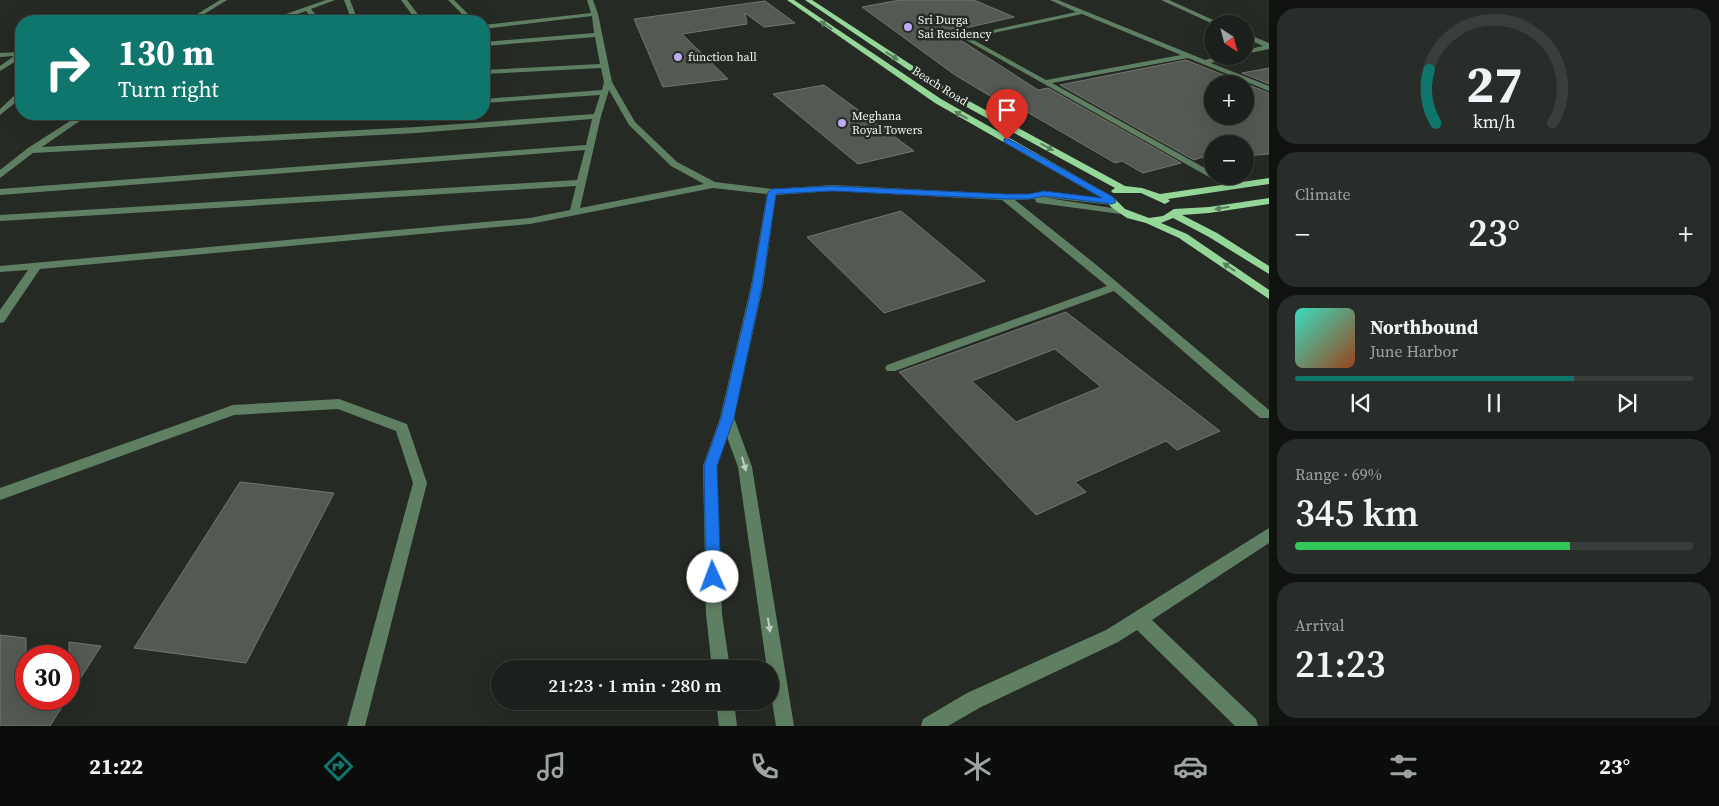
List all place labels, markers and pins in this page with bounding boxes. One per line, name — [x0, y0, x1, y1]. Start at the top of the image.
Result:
place label: Sri Durga Sai Residency — [918, 12, 992, 42]
marker: Sri Durga Sai Residency — [902, 21, 914, 33]
place label: function hall — [688, 49, 757, 65]
marker: function hall — [672, 51, 684, 63]
pin — [986, 89, 1028, 140]
place label: Meghana Royal Towers — [852, 108, 923, 138]
marker: Meghana Royal Towers — [836, 117, 848, 129]

